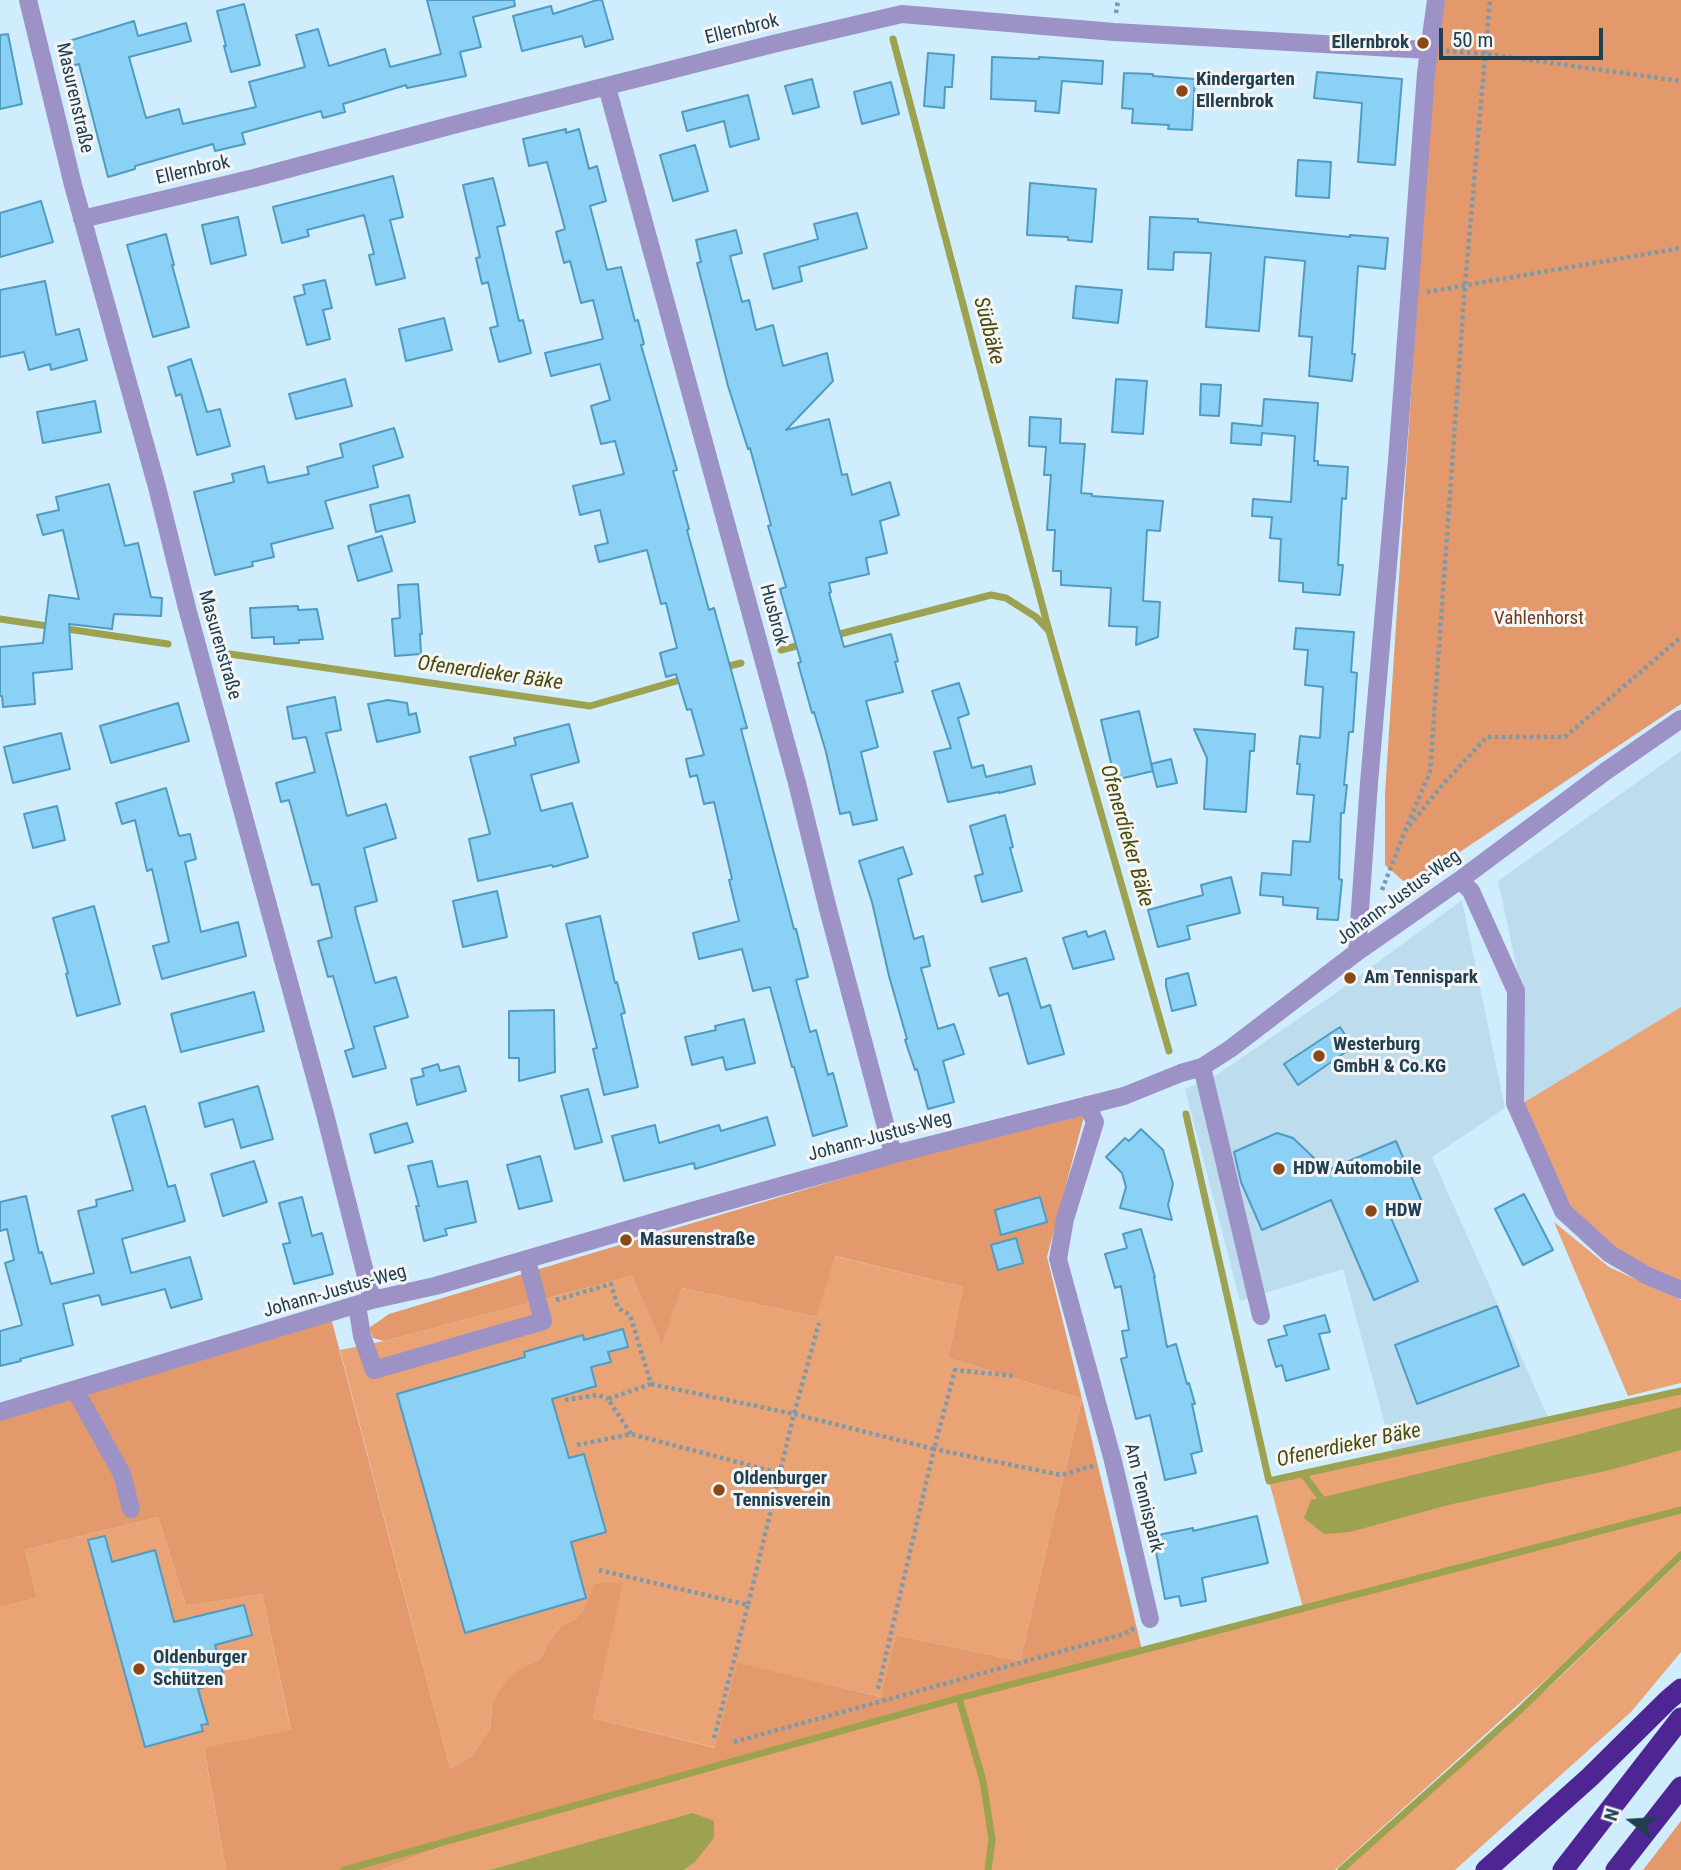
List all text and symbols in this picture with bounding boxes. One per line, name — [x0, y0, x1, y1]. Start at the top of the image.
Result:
street label: Ellernbrok — [703, 10, 781, 50]
scale bar — [1443, 14, 1608, 58]
text: 50 m — [1452, 28, 1493, 52]
place label: Ellernbrok — [1331, 32, 1409, 54]
marker: Ellernbrok — [1415, 35, 1431, 51]
street label: Masurenstraße — [50, 41, 98, 155]
place label: Kindergarten Ellernbrok — [1196, 69, 1295, 113]
marker: Kindergarten Ellernbrok — [1174, 83, 1190, 99]
street label: Ellernbrok — [154, 151, 232, 191]
water label: Südbäke — [967, 294, 1009, 368]
street label: Husbrok — [754, 582, 792, 648]
street label: Masurenstraße — [193, 588, 245, 702]
park label: Vahlenhorst — [1494, 608, 1584, 630]
water label: Ofenerdieker Bäke — [416, 651, 564, 697]
water label: Ofenerdieker Bäke — [1094, 762, 1158, 910]
street label: Johann-Justus-Weg — [1333, 845, 1465, 951]
place label: Am Tennispark — [1364, 967, 1478, 989]
marker: Am Tennispark — [1342, 970, 1358, 986]
place label: Westerburg GmbH & Co.KG — [1333, 1034, 1446, 1078]
marker: Westerburg GmbH & Co.KG — [1311, 1048, 1327, 1064]
street label: Johann-Justus-Weg — [806, 1107, 954, 1167]
place label: HDW Automobile — [1293, 1158, 1421, 1180]
marker: HDW Automobile — [1271, 1161, 1287, 1177]
place label: HDW — [1385, 1200, 1422, 1222]
marker: HDW — [1363, 1203, 1379, 1219]
place label: Masurenstraße — [640, 1229, 755, 1251]
marker: Masurenstraße — [618, 1232, 634, 1248]
street label: Johann-Justus-Weg — [261, 1261, 409, 1323]
water label: Ofenerdieker Bäke — [1275, 1418, 1423, 1474]
street label: Am Tennispark — [1118, 1441, 1168, 1555]
place label: Oldenburger Tennisverein — [733, 1468, 831, 1512]
marker: Oldenburger Tennisverein — [711, 1482, 727, 1498]
place label: Oldenburger Schützen — [153, 1647, 247, 1691]
marker: Oldenburger Schützen — [131, 1661, 147, 1677]
north arrow — [1597, 1786, 1667, 1856]
text: N — [1599, 1806, 1624, 1824]

